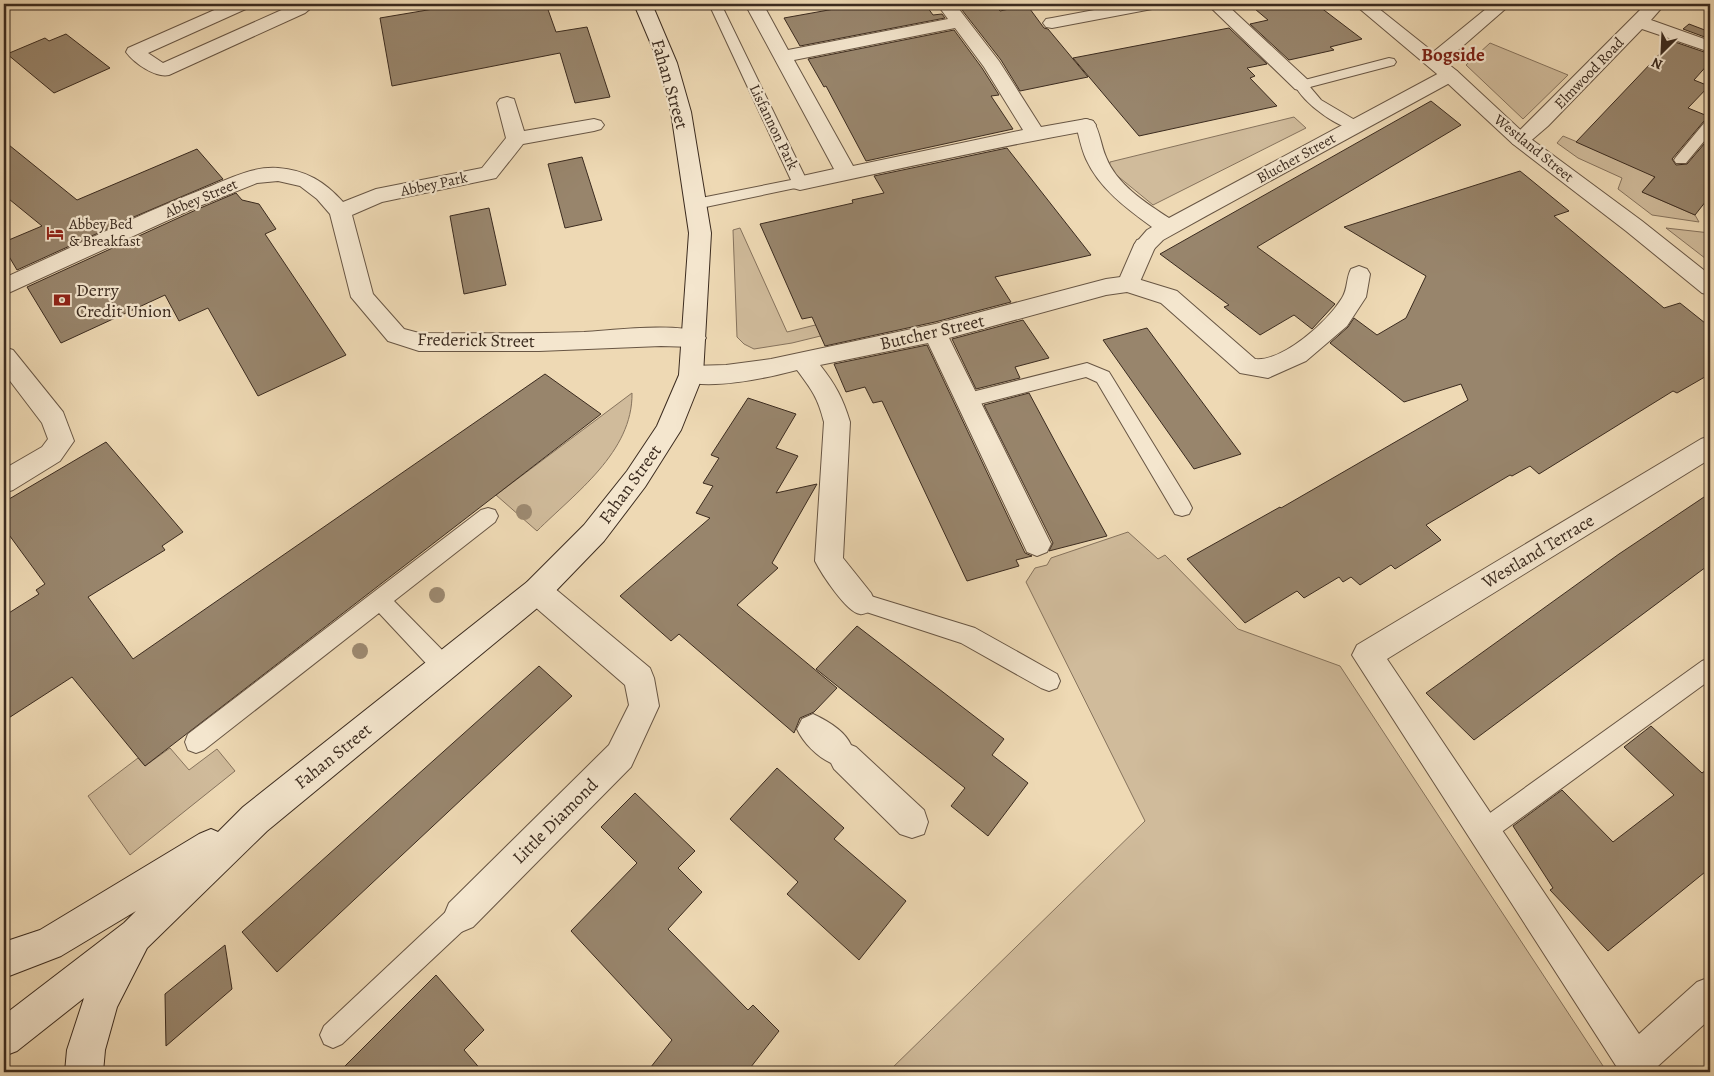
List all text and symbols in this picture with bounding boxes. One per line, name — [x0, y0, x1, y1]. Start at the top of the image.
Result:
north arrow — [1636, 28, 1686, 78]
street label: Elmwood Road — [1550, 32, 1629, 113]
street label: Fahan Street — [646, 36, 694, 132]
district label: Bogside — [1421, 42, 1485, 68]
text: N — [1648, 53, 1665, 74]
street label: Lisfannon Park — [745, 81, 804, 174]
street label: Westland Street — [1489, 109, 1578, 186]
street label: Blucher Street — [1253, 128, 1339, 188]
street label: Abbey Park — [398, 167, 470, 201]
street label: Abbey Street — [161, 174, 240, 223]
place label: Abbey Bed & Breakfast — [68, 214, 141, 251]
hotel icon: Abbey Bed & Breakfast — [45, 223, 65, 243]
place label: Derry Credit Union — [76, 278, 172, 323]
bank icon: Derry Credit Union — [52, 290, 72, 310]
street label: Butcher Street — [877, 308, 987, 356]
street label: Frederick Street — [417, 327, 535, 353]
street label: Fahan Street — [593, 439, 667, 528]
street label: Westland Terrace — [1477, 508, 1599, 594]
street label: Fahan Street — [289, 718, 377, 794]
street label: Little Diamond — [507, 773, 603, 869]

